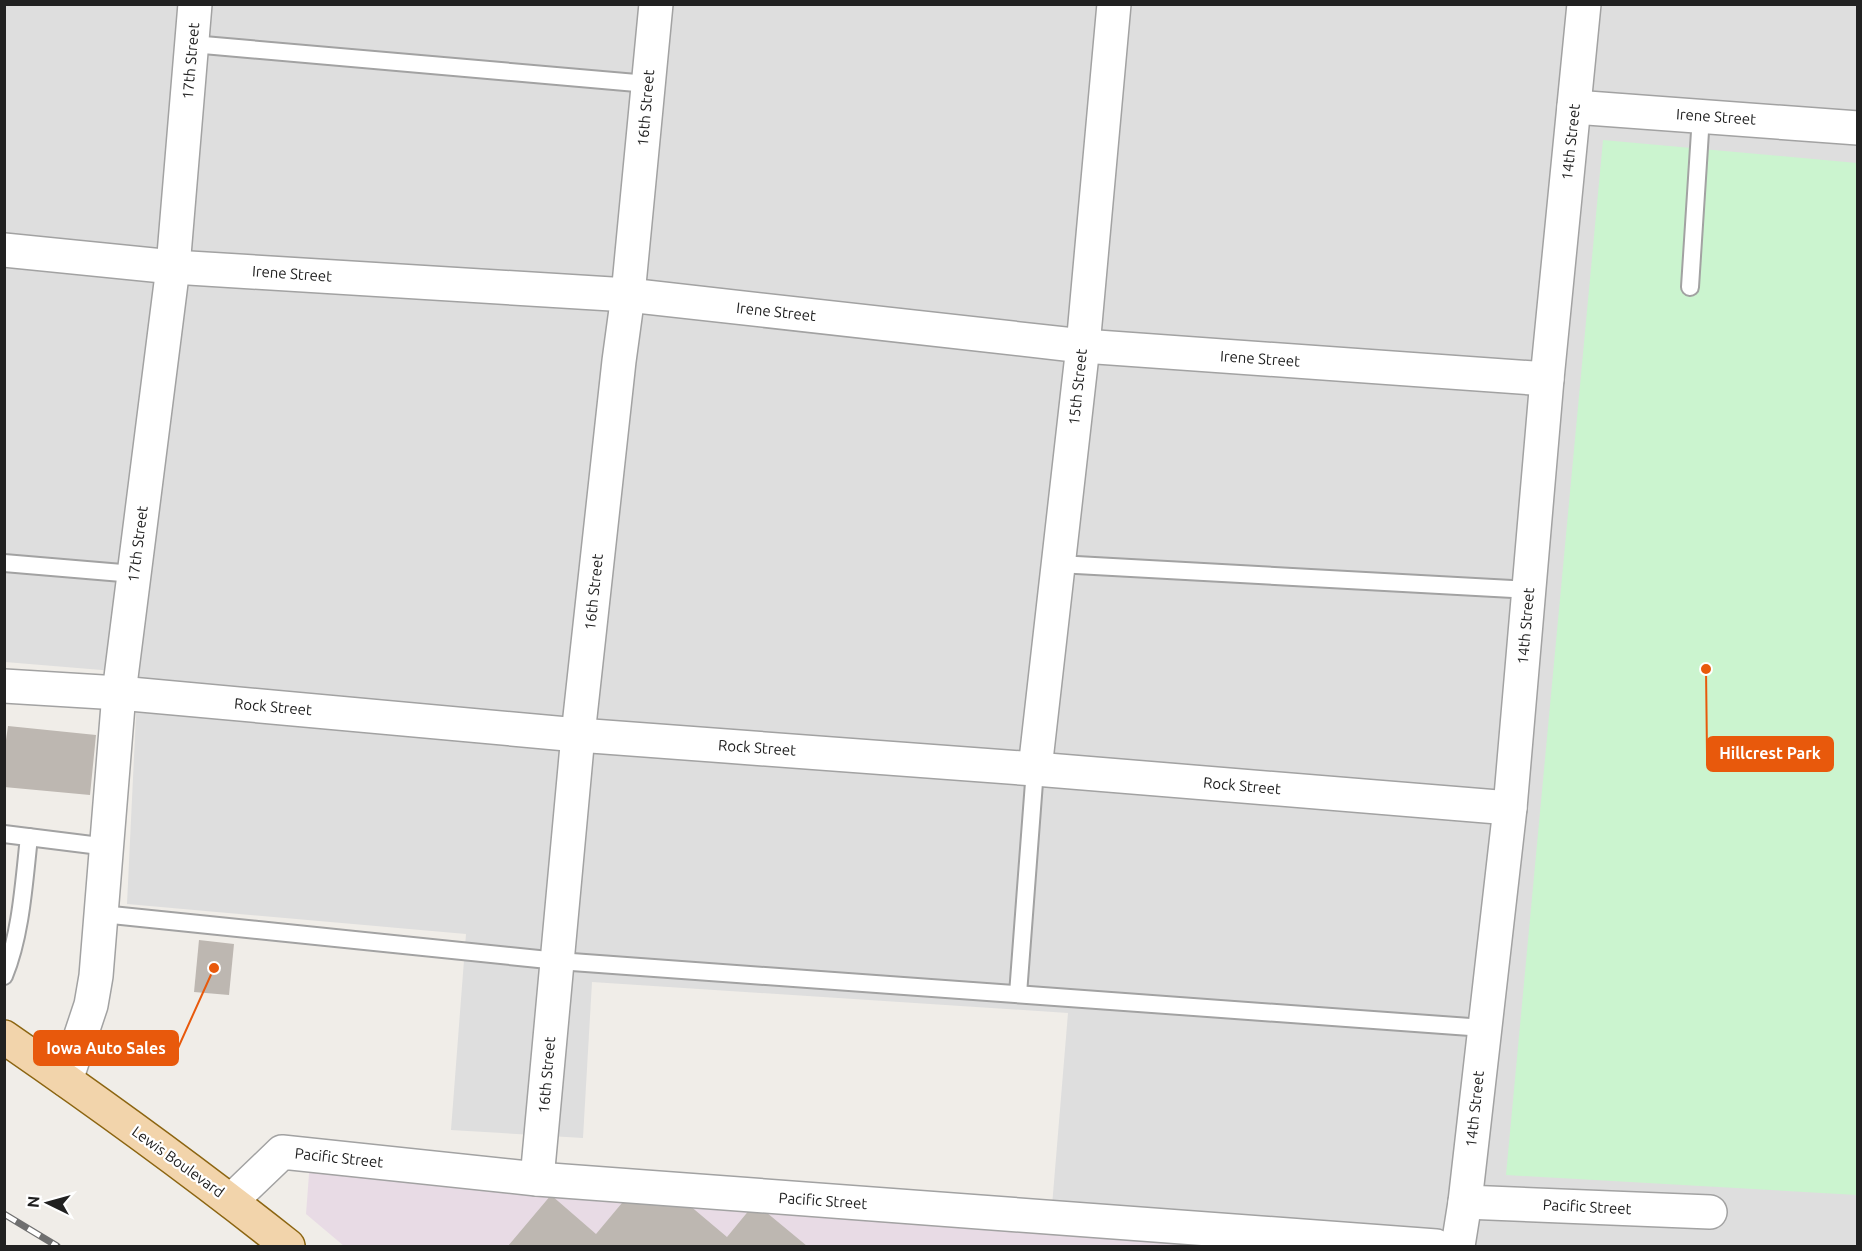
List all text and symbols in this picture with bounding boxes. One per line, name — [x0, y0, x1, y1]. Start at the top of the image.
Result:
street label: 17th Street — [179, 22, 202, 100]
street label: 16th Street — [634, 69, 657, 147]
street label: 14th Street — [1558, 103, 1583, 181]
street label: Irene Street — [1676, 105, 1757, 128]
street label: Irene Street — [252, 262, 333, 285]
street label: Irene Street — [735, 299, 817, 324]
street label: Irene Street — [1220, 347, 1301, 370]
street label: 15th Street — [1065, 348, 1090, 426]
street label: 17th Street — [124, 505, 151, 583]
street label: 16th Street — [581, 553, 606, 631]
street label: 14th Street — [1514, 587, 1537, 665]
street label: Rock Street — [233, 695, 313, 718]
street label: Rock Street — [718, 736, 797, 759]
callout: Hillcrest Park — [1707, 737, 1833, 771]
text: Hillcrest Park — [1719, 744, 1821, 762]
street label: Rock Street — [1202, 774, 1282, 797]
callout: Iowa Auto Sales — [34, 1031, 178, 1065]
street label: 16th Street — [535, 1036, 558, 1114]
text: Iowa Auto Sales — [46, 1039, 166, 1057]
street label: 14th Street — [1462, 1070, 1487, 1148]
street label: Lewis Boulevard — [129, 1122, 228, 1201]
street label: Pacific Street — [294, 1144, 384, 1171]
north arrow — [18, 1173, 78, 1233]
street label: Pacific Street — [778, 1189, 868, 1212]
text: N — [24, 1195, 43, 1208]
street label: Pacific Street — [1542, 1196, 1632, 1217]

